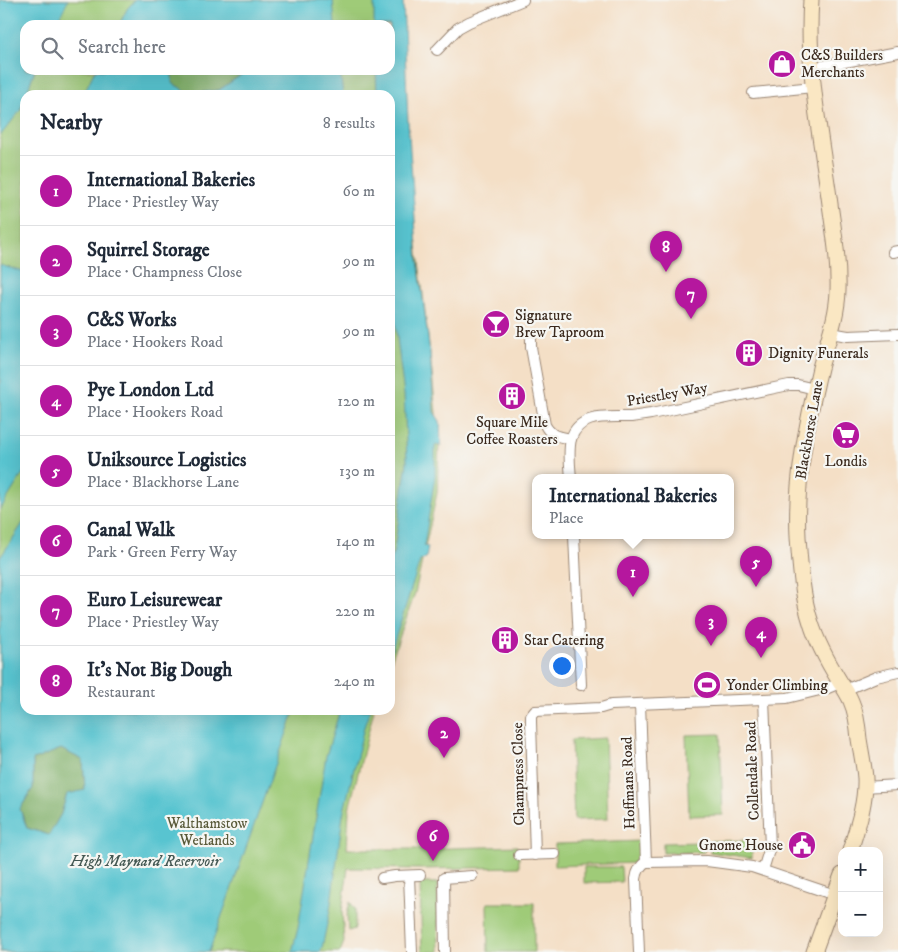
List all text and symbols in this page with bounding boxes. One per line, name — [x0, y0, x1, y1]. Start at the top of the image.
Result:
search box — [20, 20, 395, 75]
icon: search — [38, 34, 66, 62]
text: Search here — [78, 36, 166, 59]
place label: C&S Builders Merchants — [801, 46, 883, 82]
shop icon: C&S Builders Merchants — [767, 49, 797, 79]
text: Nearby — [40, 110, 102, 136]
text: 8 results — [323, 113, 375, 133]
text: International Bakeries — [87, 169, 255, 192]
text: 1 — [53, 181, 59, 201]
text: 60 m — [343, 181, 375, 201]
text: Place · Priestley Way — [87, 192, 219, 212]
pin: 8 — [650, 231, 682, 272]
text: Squirrel Storage — [87, 239, 210, 262]
text: 2 — [52, 251, 60, 271]
text: 90 m — [343, 251, 375, 271]
text: Place · Champness Close — [87, 262, 242, 282]
pin: 7 — [675, 278, 707, 319]
place label: Signature Brew Taproom — [515, 306, 604, 342]
text: C&S Works — [87, 309, 177, 332]
bar icon: Signature Brew Taproom — [481, 309, 511, 339]
text: 3 — [53, 321, 59, 341]
text: 90 m — [343, 321, 375, 341]
text: Place · Hookers Road — [87, 332, 223, 352]
building icon: Dignity Funerals — [734, 338, 764, 368]
place label: Dignity Funerals — [768, 344, 869, 363]
street label: Priestley Way — [625, 378, 710, 411]
text: Pye London Ltd — [87, 379, 214, 402]
street label: Blackhorse Lane — [791, 379, 828, 481]
building icon: Square Mile Coffee Roasters — [497, 381, 527, 411]
text: 4 — [51, 391, 61, 411]
text: 120 m — [337, 391, 375, 411]
text: Place · Hookers Road — [87, 402, 223, 422]
place label: Square Mile Coffee Roasters — [466, 413, 558, 449]
supermarket icon: Londis — [831, 420, 861, 450]
text: Uniksource Logistics — [87, 449, 246, 472]
place label: Londis — [825, 452, 867, 471]
text: 5 — [52, 461, 60, 481]
text: 130 m — [339, 461, 375, 481]
text: Place · Blackhorse Lane — [87, 472, 239, 492]
popup — [532, 474, 734, 539]
text: International Bakeries — [549, 485, 717, 508]
text: Place — [549, 508, 583, 528]
text: Canal Walk — [87, 519, 175, 542]
text: 6 — [52, 531, 60, 551]
text: 140 m — [336, 531, 375, 551]
text: Park · Green Ferry Way — [87, 542, 237, 562]
pin: 5 — [740, 546, 772, 587]
pin: 1 — [617, 556, 649, 597]
text: Euro Leisurewear — [87, 589, 222, 612]
text: 7 — [52, 601, 60, 621]
text: 220 m — [335, 601, 375, 621]
pin: 3 — [695, 605, 727, 646]
text: Place · Priestley Way — [87, 612, 219, 632]
pin: 4 — [745, 617, 777, 658]
building icon: Star Catering — [490, 625, 520, 655]
place label: Star Catering — [524, 631, 604, 650]
your location — [549, 653, 575, 679]
text: It's Not Big Dough — [87, 659, 232, 682]
sports icon: Yonder Climbing — [692, 670, 722, 700]
text: 8 — [52, 671, 60, 691]
text: 240 m — [334, 671, 375, 691]
place label: Yonder Climbing — [726, 676, 828, 695]
text: Restaurant — [87, 682, 155, 702]
pin: 2 — [428, 717, 460, 758]
street label: Collendale Road — [741, 721, 764, 821]
street label: Champness Close — [508, 722, 529, 826]
street label: Hoffmans Road — [617, 736, 640, 830]
park label: Walthamstow Wetlands — [166, 814, 248, 850]
pin: 6 — [417, 820, 449, 861]
public building icon: Gnome House — [787, 830, 817, 860]
place label: Gnome House — [699, 836, 783, 855]
map controls — [838, 847, 883, 937]
button: + — [838, 847, 883, 892]
water label: High Maynard Reservoir — [69, 851, 221, 871]
button: − — [838, 892, 883, 937]

